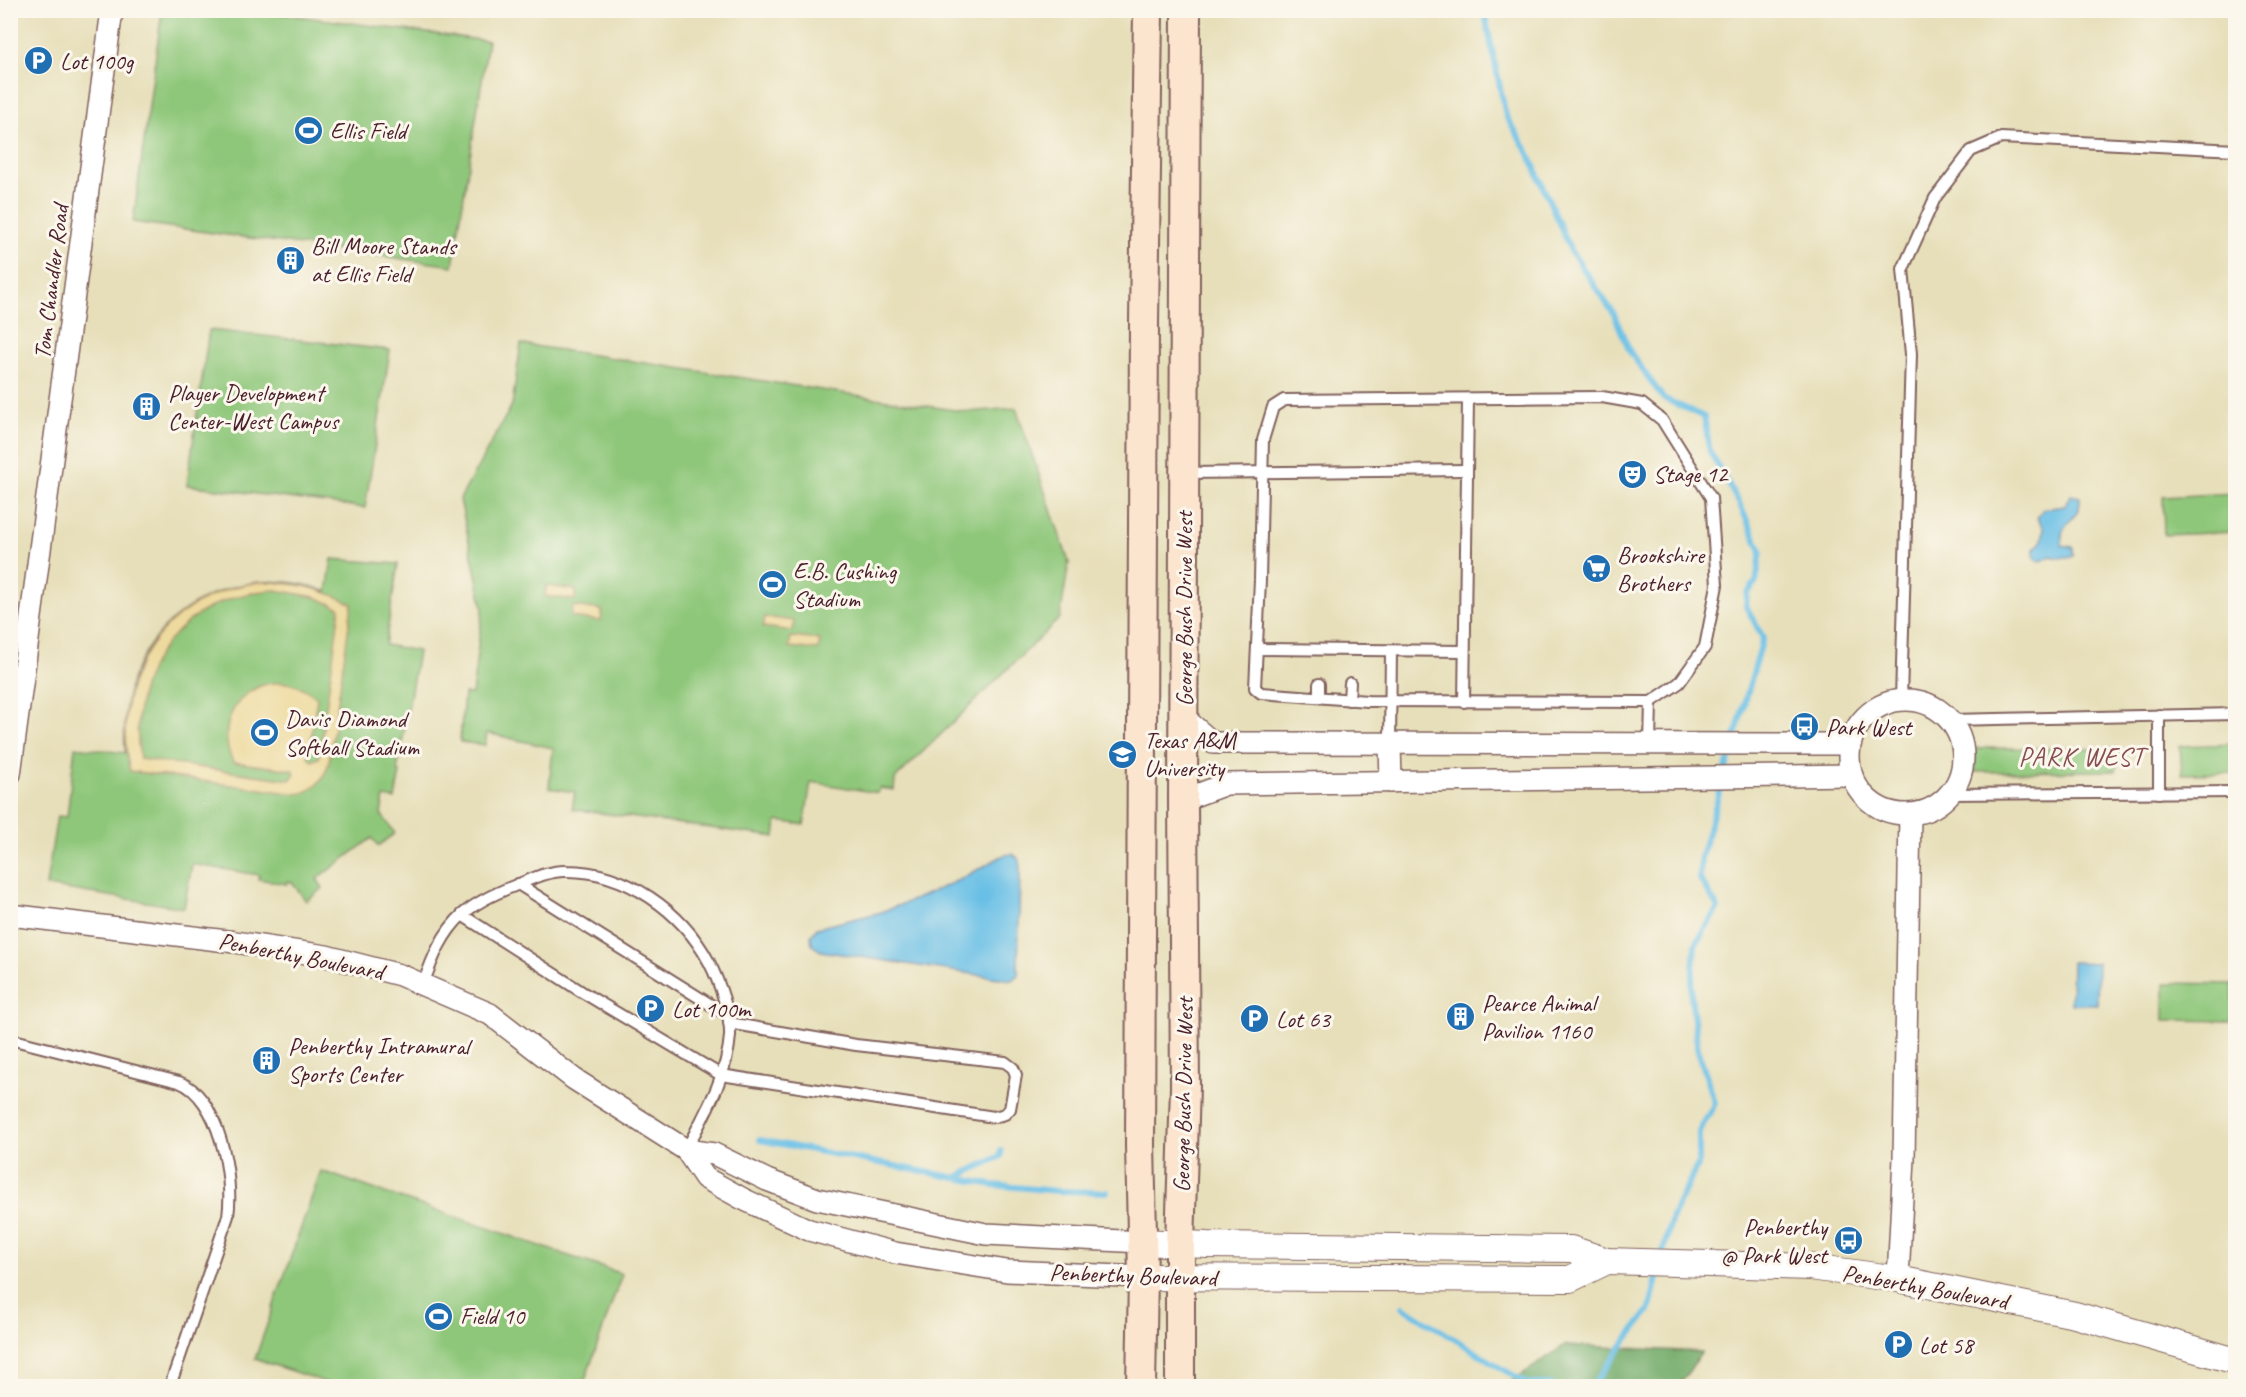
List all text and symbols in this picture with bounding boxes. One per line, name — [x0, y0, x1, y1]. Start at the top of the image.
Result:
parking icon: Lot 100g — [23, 45, 55, 77]
place label: Lot 100g — [60, 46, 135, 76]
sports icon: Ellis Field — [293, 115, 325, 147]
place label: Ellis Field — [330, 116, 410, 146]
street label: Tom Chandler Road — [27, 200, 76, 361]
place label: Bill Moore Stands at Ellis Field — [311, 231, 459, 289]
building icon: Bill Moore Stands at Ellis Field — [274, 244, 306, 276]
place label: Player Development Center-West Campus — [168, 378, 340, 436]
building icon: Player Development Center-West Campus — [131, 391, 163, 423]
theatre icon: Stage 12 — [1616, 458, 1648, 490]
place label: Stage 12 — [1653, 459, 1730, 489]
street label: George Bush Drive West — [1169, 509, 1199, 706]
place label: Brookshire Brothers — [1617, 540, 1706, 598]
supermarket icon: Brookshire Brothers — [1580, 553, 1612, 585]
place label: E.B. Cushing Stadium — [793, 556, 898, 614]
sports icon: E.B. Cushing Stadium — [756, 569, 788, 601]
place label: Davis Diamond Softball Stadium — [285, 704, 420, 762]
bus stop icon: Park West — [1789, 711, 1821, 743]
place label: Park West — [1826, 712, 1913, 742]
sports icon: Davis Diamond Softball Stadium — [248, 717, 280, 749]
place label: Texas A&M University — [1144, 725, 1238, 783]
school or university icon: Texas A&M University — [1107, 738, 1139, 770]
district label: PARK WEST — [2019, 740, 2149, 773]
street label: Penberthy Boulevard — [216, 925, 389, 987]
place label: Pearce Animal Pavilion 1160 — [1482, 988, 1599, 1046]
parking icon: Lot 100m — [635, 993, 667, 1025]
place label: Lot 100m — [672, 994, 753, 1024]
street label: George Bush Drive West — [1166, 995, 1200, 1193]
building icon: Pearce Animal Pavilion 1160 — [1445, 1001, 1477, 1033]
parking icon: Lot 63 — [1239, 1003, 1271, 1035]
place label: Lot 63 — [1276, 1004, 1332, 1034]
place label: Penberthy Intramural Sports Center — [288, 1031, 473, 1089]
building icon: Penberthy Intramural Sports Center — [251, 1044, 283, 1076]
place label: Penberthy @ Park West — [1721, 1212, 1829, 1270]
bus stop icon: Penberthy @ Park West — [1832, 1225, 1864, 1257]
street label: Penberthy Boulevard — [1049, 1257, 1221, 1293]
street label: Penberthy Boulevard — [1840, 1258, 2013, 1317]
sports icon: Field 10 — [423, 1300, 455, 1332]
place label: Field 10 — [460, 1301, 527, 1331]
parking icon: Lot 58 — [1882, 1329, 1914, 1361]
place label: Lot 58 — [1919, 1330, 1975, 1360]

